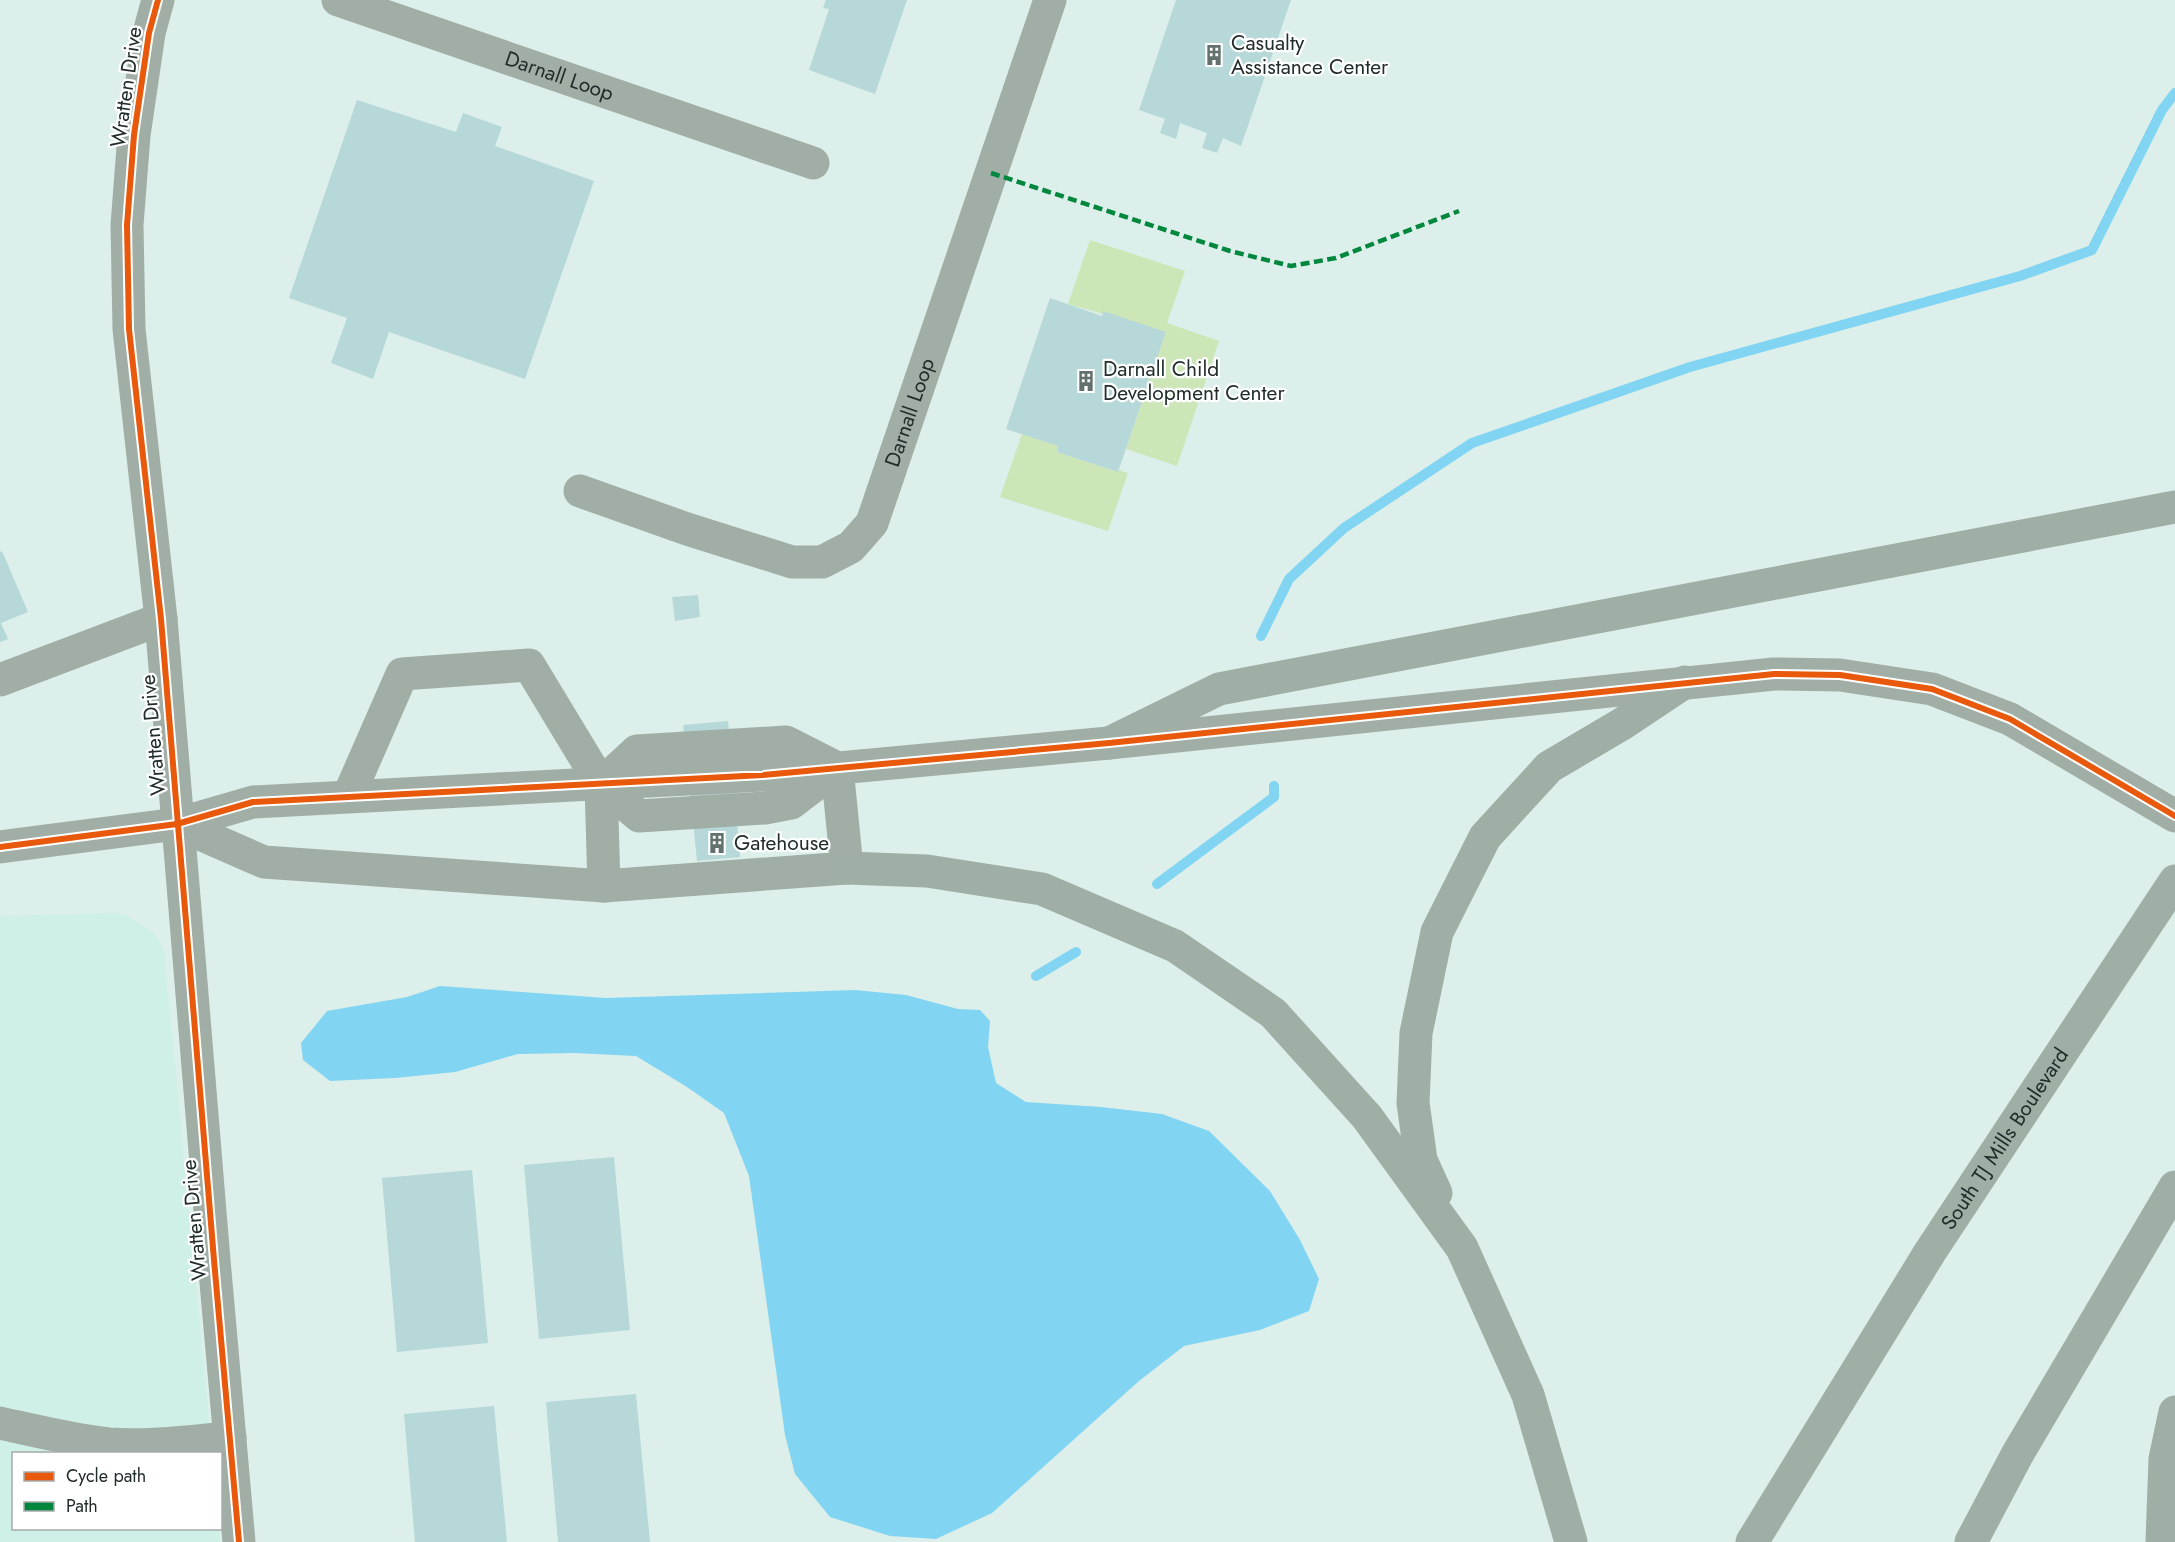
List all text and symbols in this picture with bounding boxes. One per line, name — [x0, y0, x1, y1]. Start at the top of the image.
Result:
street label: Wratten Drive — [103, 25, 149, 149]
place label: Casualty Assistance Center — [1231, 28, 1389, 82]
street label: Darnall Loop — [501, 43, 618, 109]
building icon: Casualty Assistance Center — [1202, 43, 1226, 67]
street label: Darnall Loop — [877, 354, 942, 471]
place label: Darnall Child Development Center — [1103, 354, 1285, 408]
building icon: Darnall Child Development Center — [1074, 369, 1098, 393]
street label: Wratten Drive — [133, 673, 173, 797]
place label: Gatehouse — [734, 828, 829, 858]
building icon: Gatehouse — [705, 831, 729, 855]
street label: South TJ Mills Boulevard — [1934, 1042, 2076, 1236]
street label: Wratten Drive — [174, 1158, 214, 1282]
legend — [12, 1452, 222, 1530]
text: Cycle path — [66, 1463, 146, 1489]
text: Path — [66, 1493, 98, 1519]

